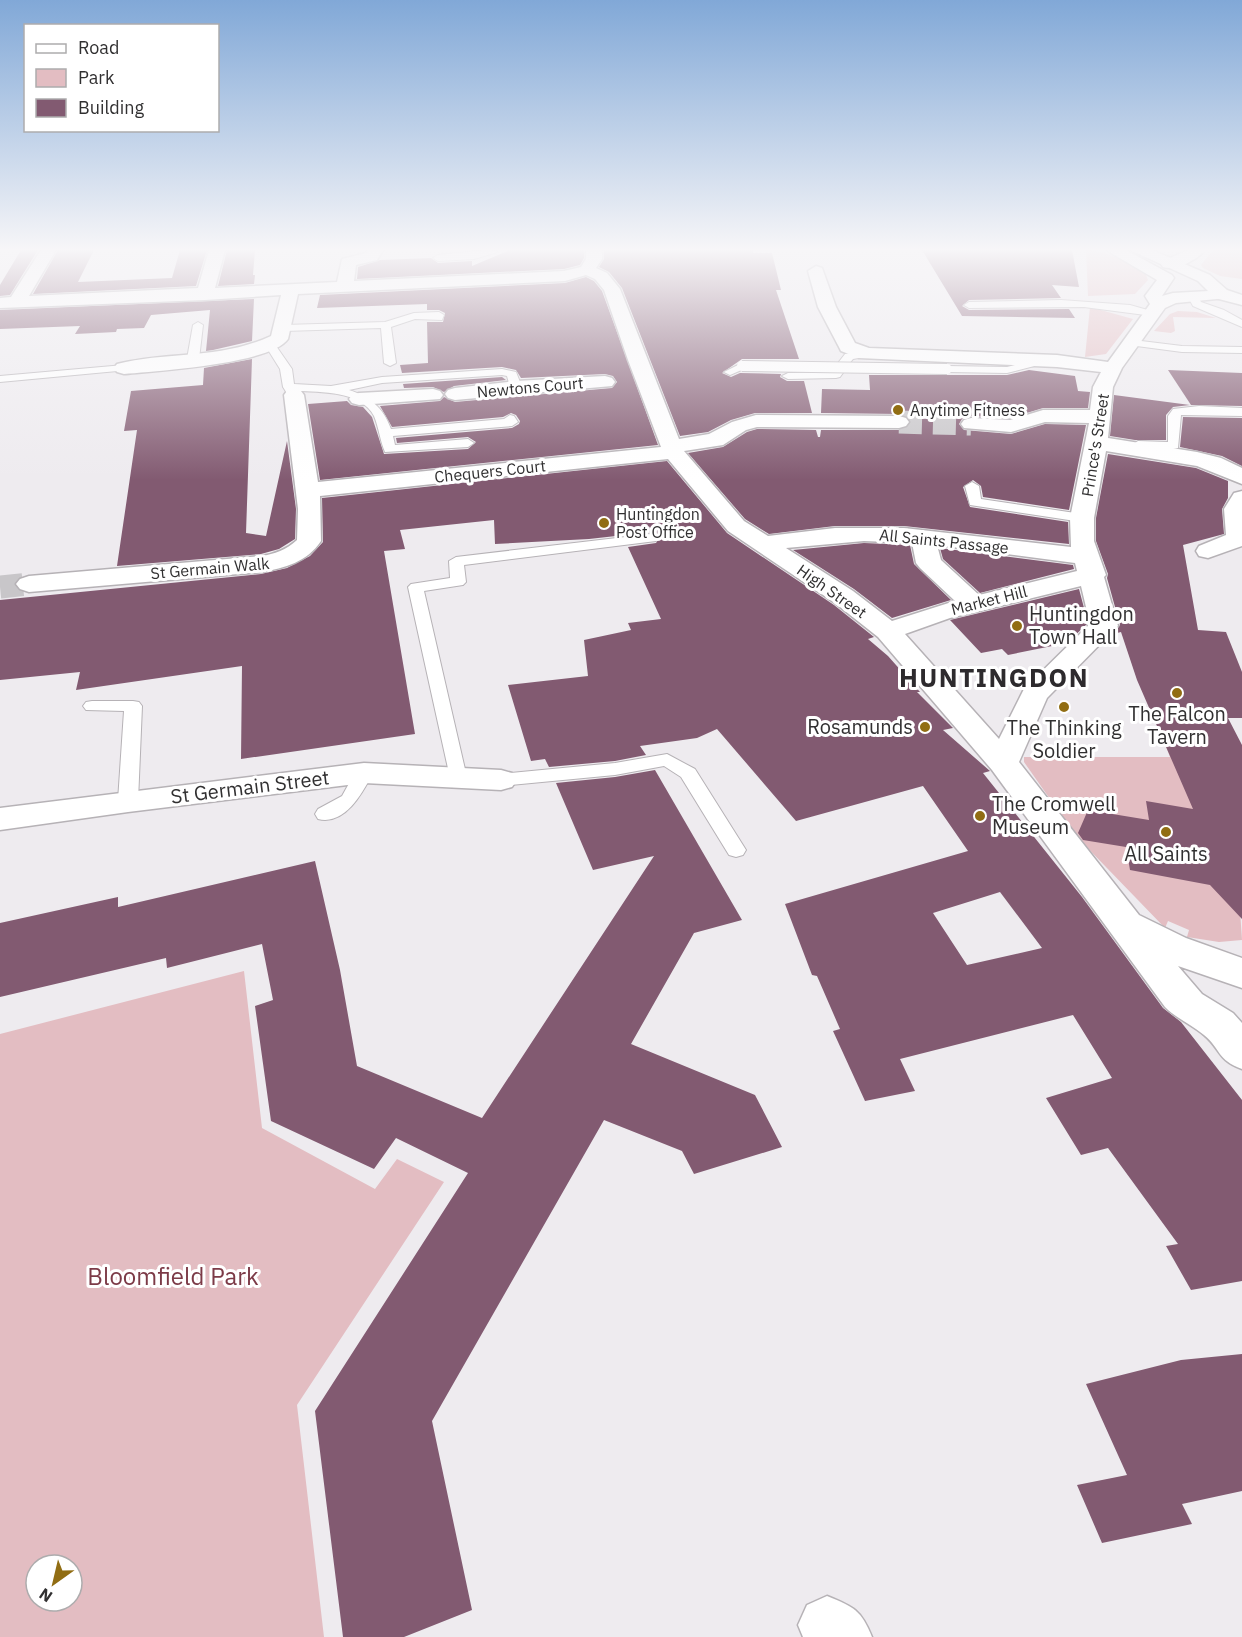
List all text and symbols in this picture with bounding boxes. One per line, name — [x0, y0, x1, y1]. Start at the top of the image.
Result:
legend — [24, 24, 219, 132]
text: Road — [78, 36, 119, 59]
text: Park — [78, 66, 115, 89]
text: Building — [78, 96, 145, 119]
street label: Newtons Court — [476, 372, 584, 402]
street label: Prince's Street — [1077, 392, 1113, 498]
place label: Anytime Fitness — [910, 400, 1025, 420]
marker: Anytime Fitness — [891, 403, 905, 417]
street label: Chequers Court — [433, 455, 547, 487]
place label: Huntingdon Post Office — [616, 504, 700, 542]
marker: Huntingdon Post Office — [597, 516, 611, 530]
street label: All Saints Passage — [878, 524, 1010, 558]
street label: St Germain Walk — [150, 553, 271, 583]
street label: High Street — [793, 560, 871, 622]
street label: Market Hill — [949, 581, 1029, 619]
place label: Huntingdon Town Hall — [1029, 600, 1134, 650]
marker: Huntingdon Town Hall — [1010, 619, 1024, 633]
district label: HUNTINGDON — [899, 660, 1089, 694]
marker: The Falcon Tavern — [1170, 686, 1184, 700]
marker: The Thinking Soldier — [1057, 700, 1071, 714]
place label: The Falcon Tavern — [1128, 700, 1226, 750]
place label: Rosamunds — [807, 713, 913, 740]
place label: The Thinking Soldier — [1006, 714, 1122, 764]
marker: Rosamunds — [918, 720, 932, 734]
street label: St Germain Street — [169, 763, 331, 810]
place label: The Cromwell Museum — [992, 790, 1116, 840]
marker: The Cromwell Museum — [973, 809, 987, 823]
marker: All Saints — [1159, 825, 1173, 839]
place label: All Saints — [1124, 840, 1208, 867]
park label: Bloomfield Park — [87, 1260, 259, 1292]
north arrow — [24, 1553, 84, 1613]
text: N — [35, 1584, 56, 1607]

